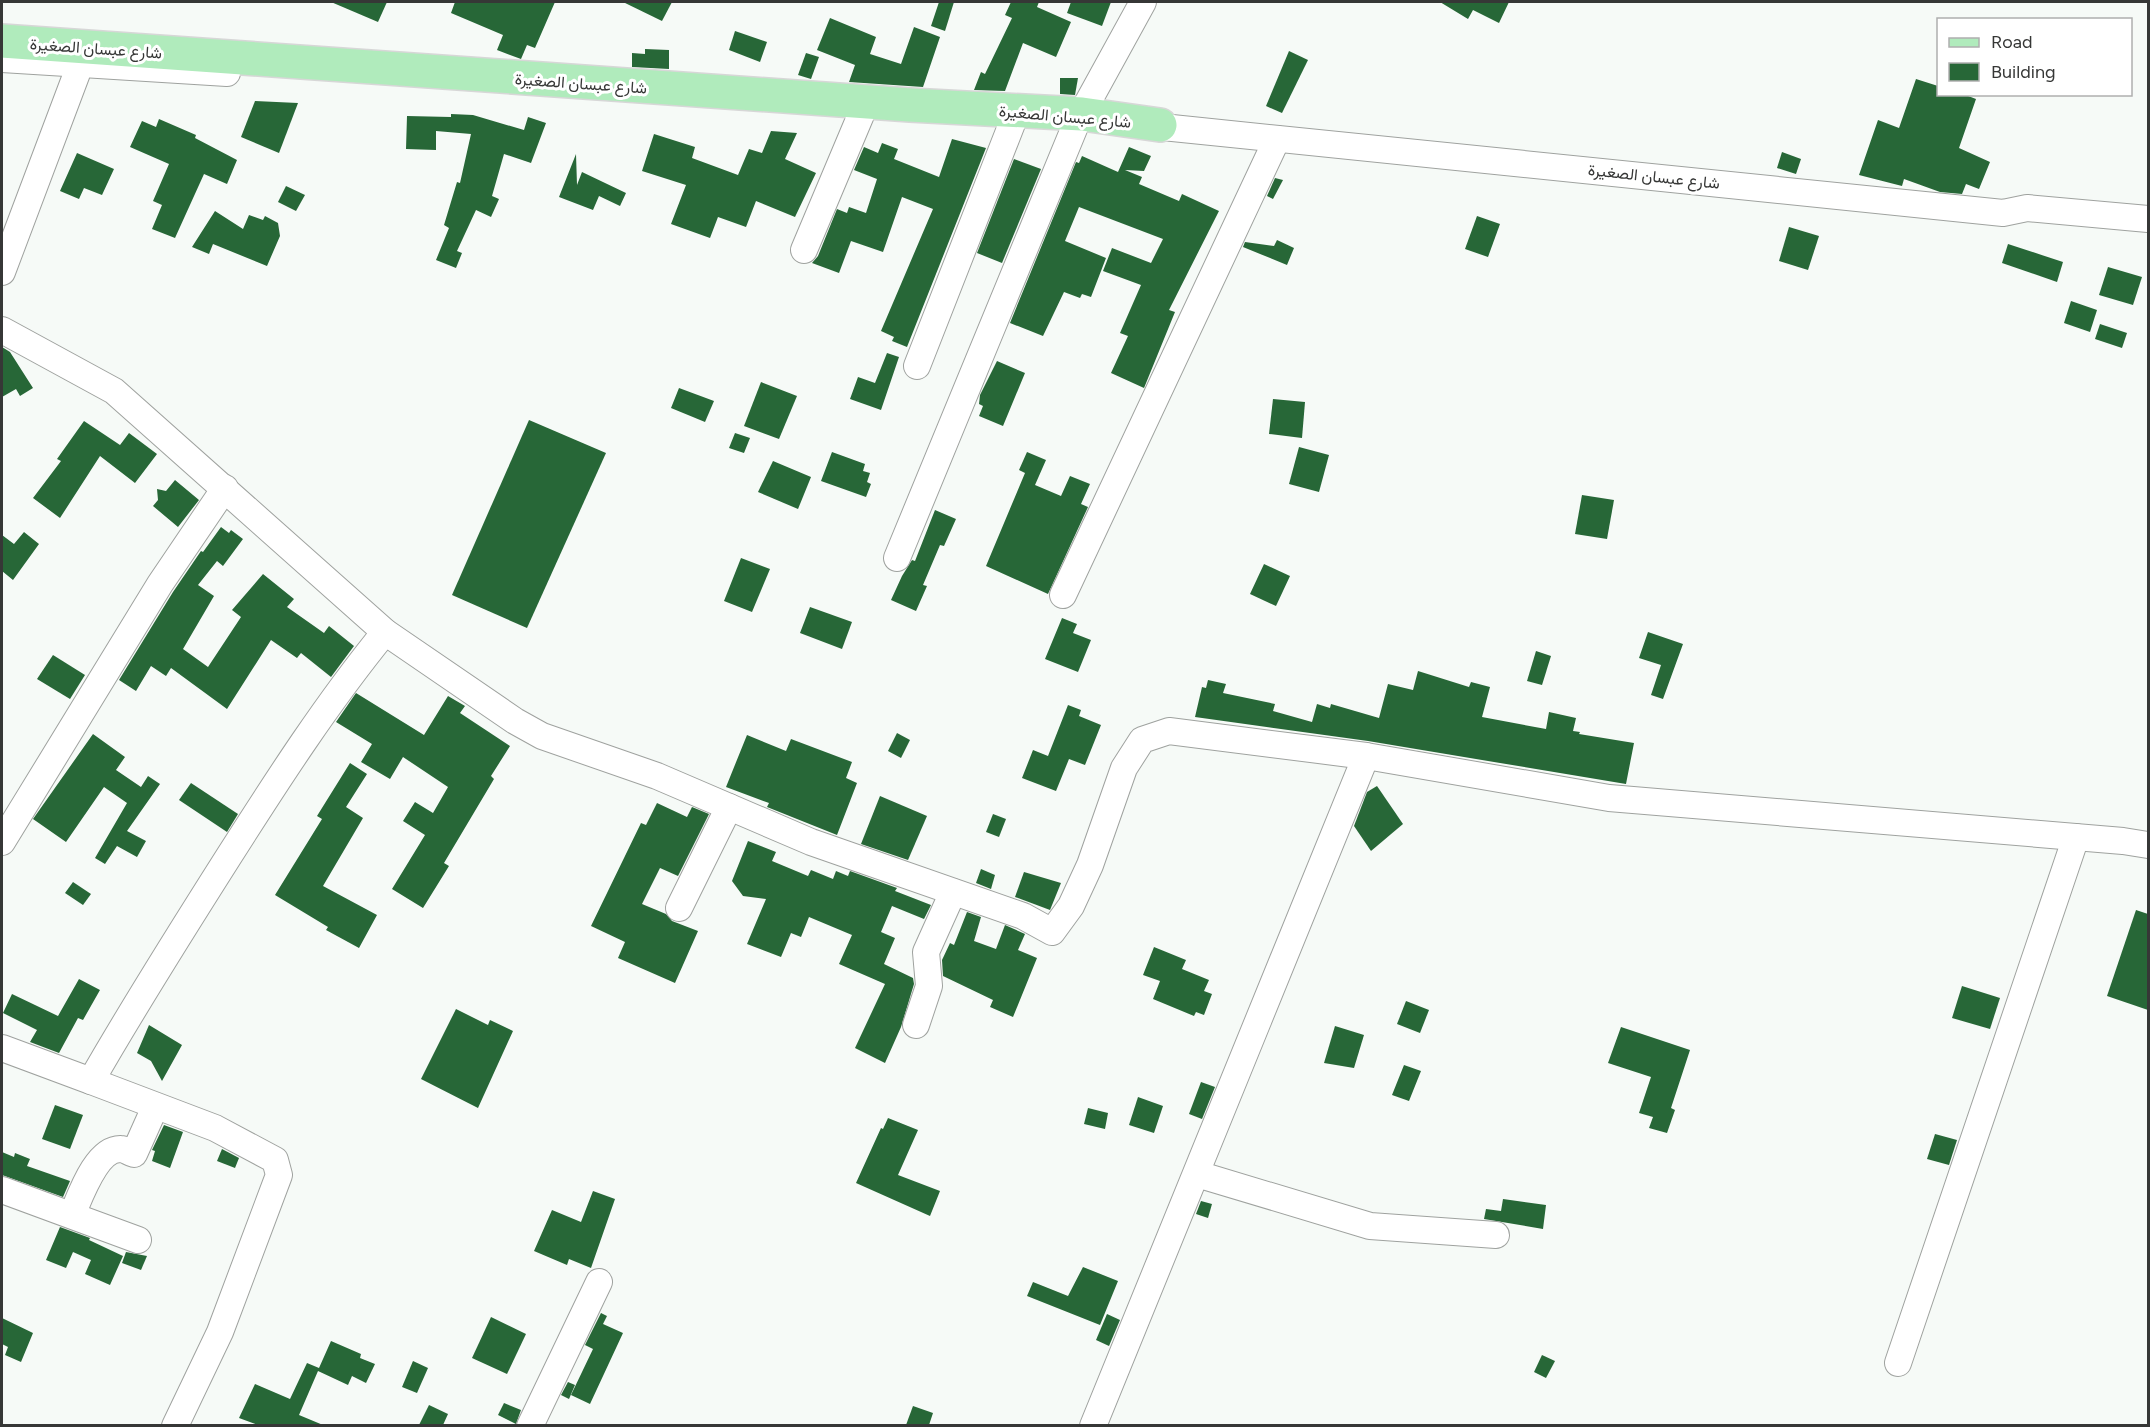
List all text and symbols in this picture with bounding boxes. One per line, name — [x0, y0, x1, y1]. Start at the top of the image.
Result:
legend — [1937, 18, 2132, 96]
text: Road — [1991, 31, 2032, 53]
street label: شارع عبسان الصغيرة — [29, 34, 163, 65]
text: Building — [1991, 61, 2056, 83]
street label: شارع عبسان الصغيرة — [514, 69, 648, 100]
street label: شارع عبسان الصغيرة — [998, 101, 1132, 134]
street label: شارع عبسان الصغيرة — [1587, 160, 1721, 195]

